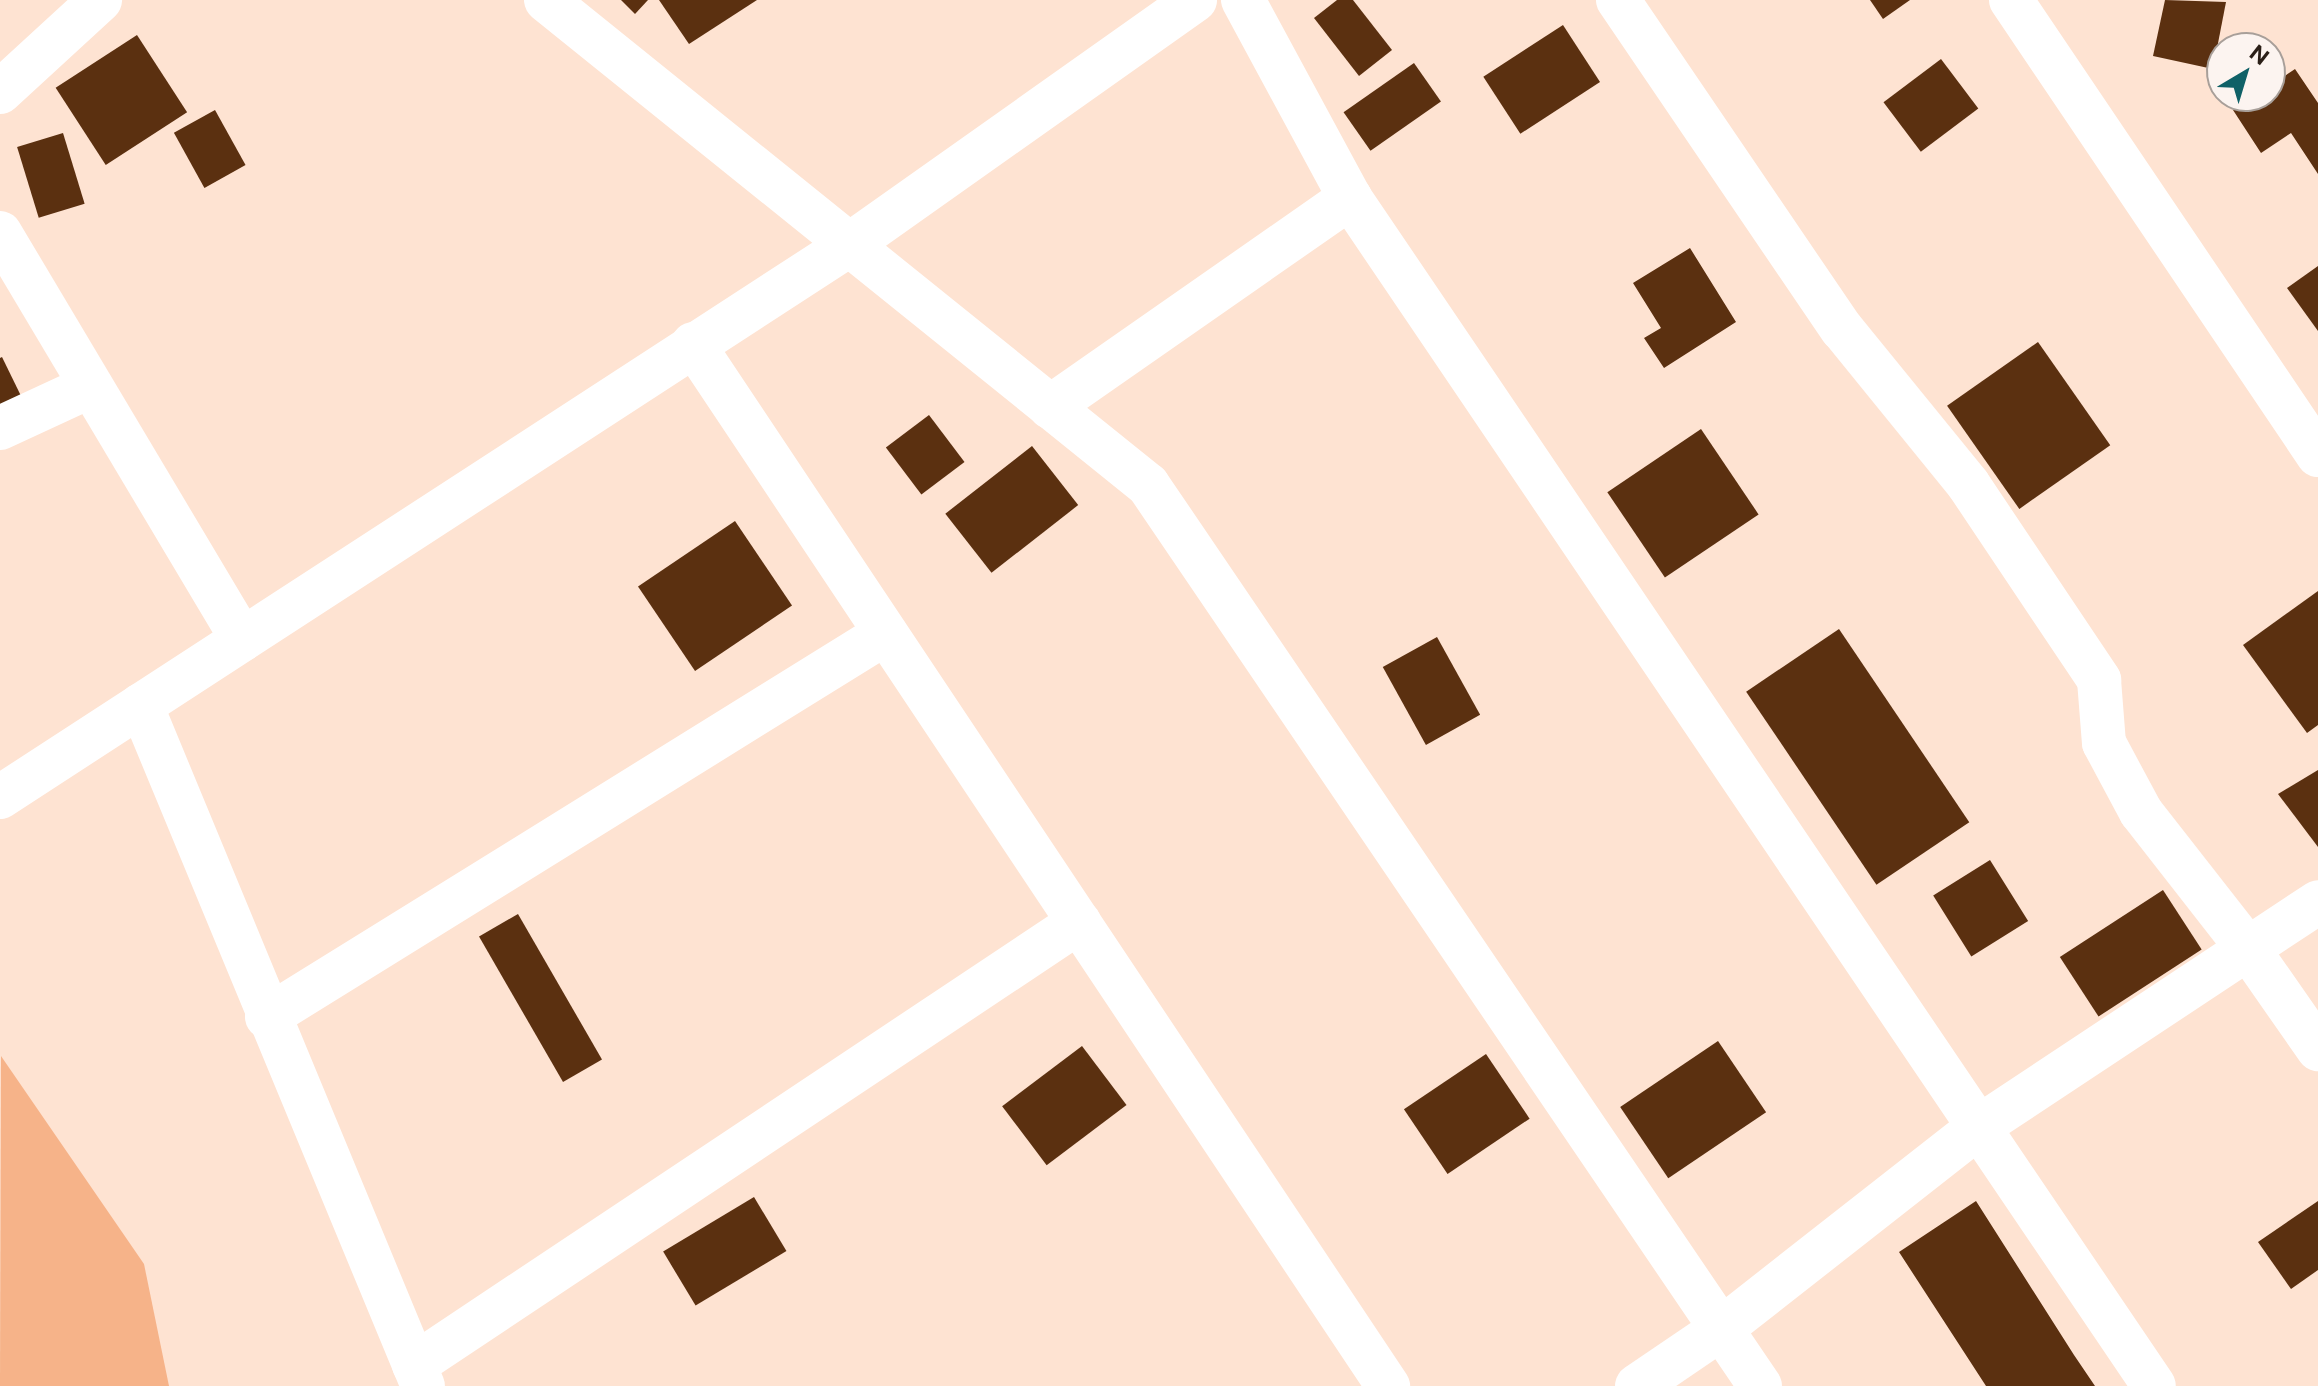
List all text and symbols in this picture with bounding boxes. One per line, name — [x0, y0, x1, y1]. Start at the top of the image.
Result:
north arrow — [2206, 32, 2286, 112]
text: N — [2245, 39, 2274, 70]

